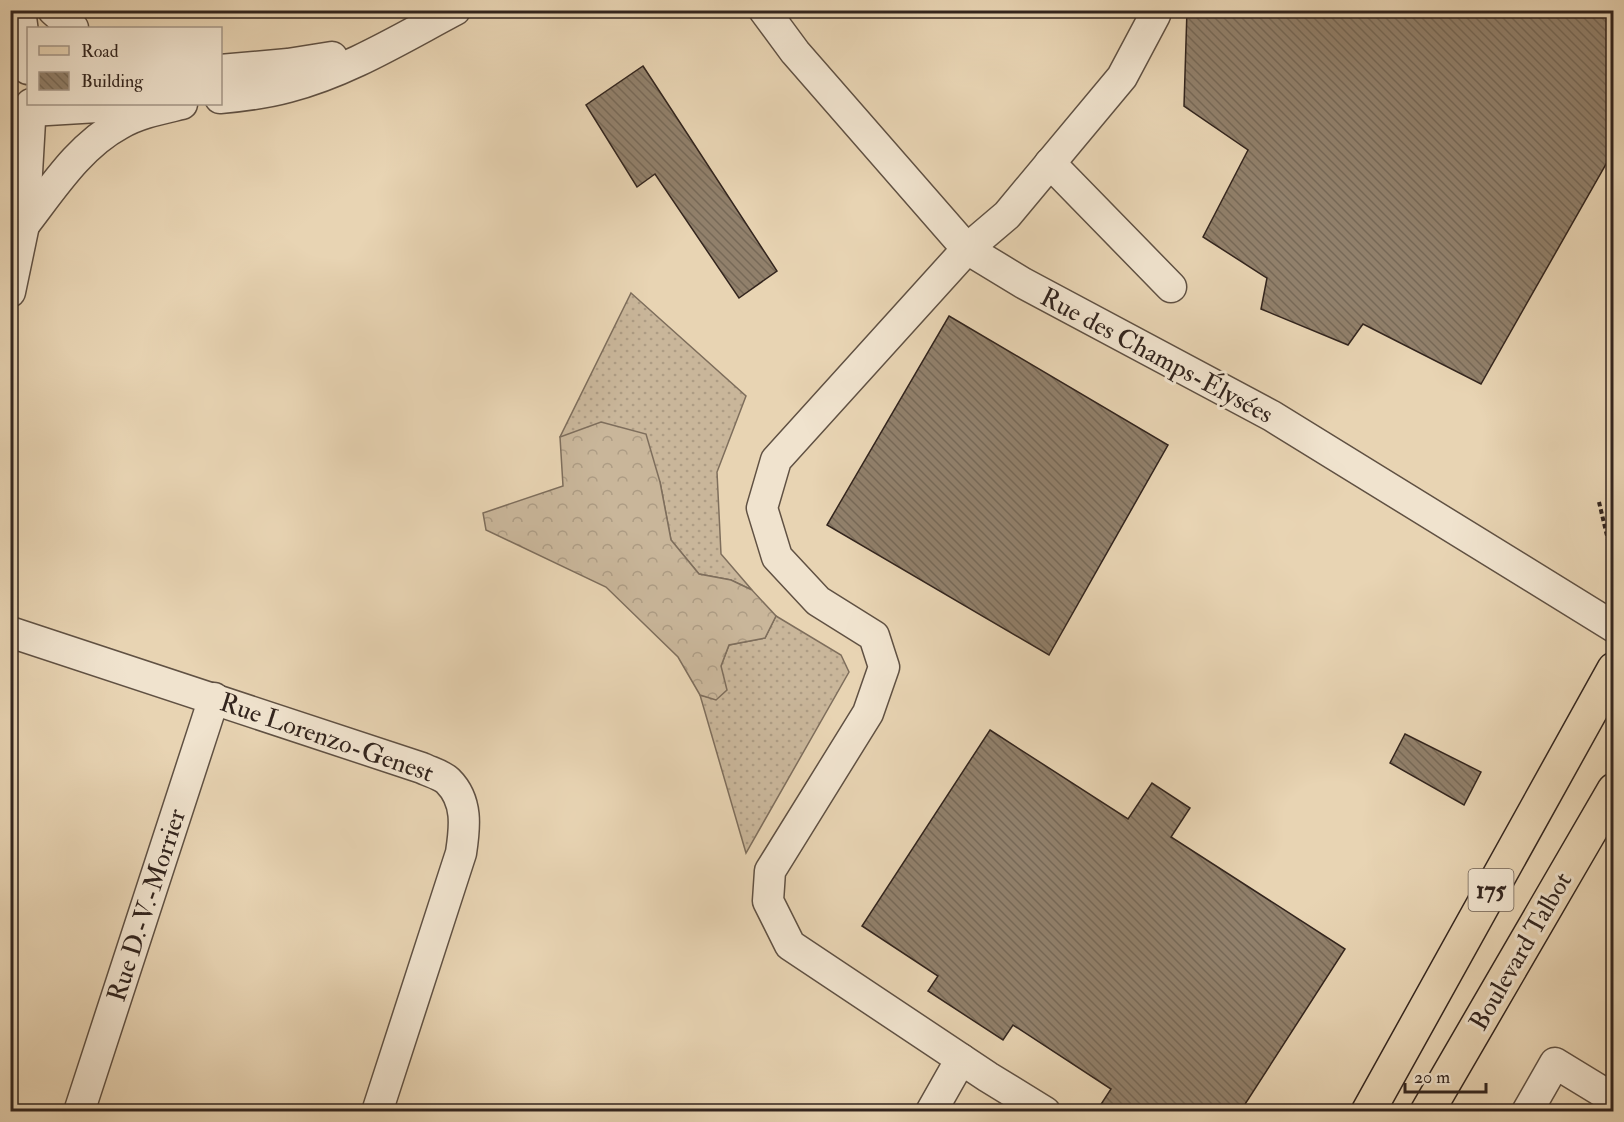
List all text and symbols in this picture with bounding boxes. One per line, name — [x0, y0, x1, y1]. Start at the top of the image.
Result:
legend — [27, 27, 222, 105]
text: Road — [81, 40, 119, 63]
text: Building — [81, 70, 144, 93]
street label: Rue des Champs-Élysées — [1034, 279, 1279, 432]
street label: Rue Lorenzo-Genest — [216, 686, 438, 790]
street label: Rue D.-V.-Morrier — [101, 804, 193, 1006]
street label: Boulevard Talbot — [1463, 867, 1579, 1036]
road number: 175 — [1468, 869, 1514, 911]
scale bar — [1405, 1056, 1486, 1094]
text: 20 m — [1414, 1066, 1450, 1089]

